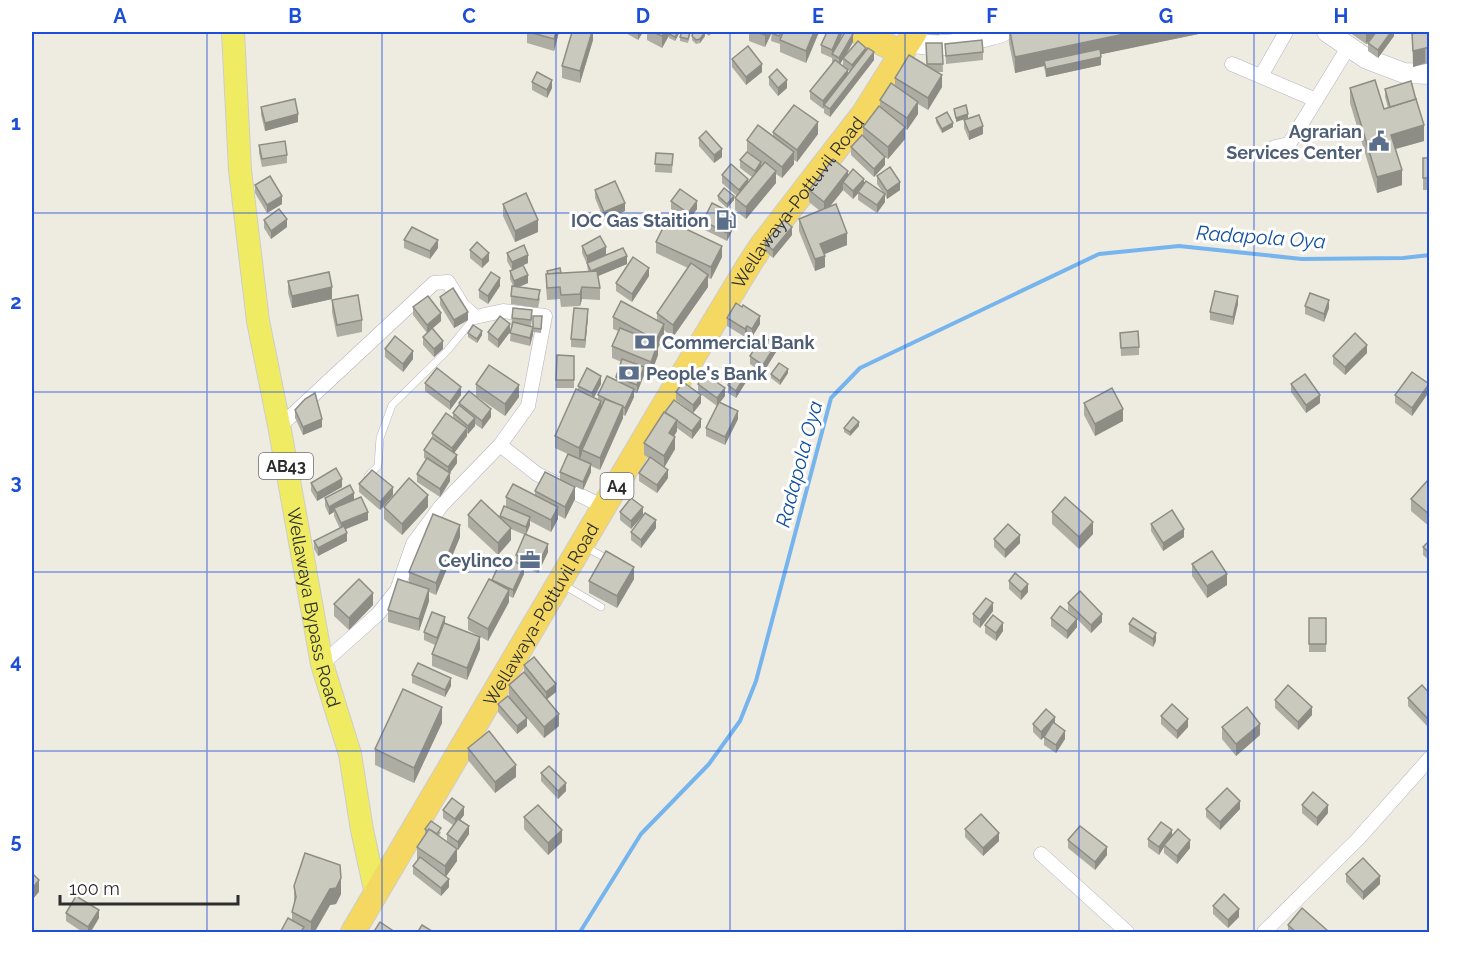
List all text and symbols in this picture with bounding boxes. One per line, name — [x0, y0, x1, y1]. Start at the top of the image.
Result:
text: A — [113, 4, 127, 28]
text: B — [288, 4, 302, 28]
text: C — [462, 4, 476, 28]
text: D — [636, 4, 650, 28]
text: E — [812, 4, 824, 28]
text: F — [986, 4, 998, 28]
text: G — [1159, 4, 1173, 28]
text: H — [1334, 4, 1348, 28]
text: 1 — [11, 111, 21, 135]
street label: Wellawaya-Pottuvil Road — [727, 112, 868, 292]
place label: Agrarian Services Center — [1226, 121, 1362, 163]
public building icon: Agrarian Services Center — [1367, 129, 1391, 153]
fuel station icon: IOC Gas Staition — [714, 208, 738, 232]
place label: IOC Gas Staition — [571, 210, 709, 231]
water label: Radapola Oya — [1196, 221, 1327, 253]
text: 2 — [10, 290, 22, 314]
bank icon: Commercial Bank — [633, 330, 657, 354]
place label: Commercial Bank — [662, 332, 815, 353]
bank icon: People's Bank — [617, 361, 641, 385]
place label: People's Bank — [646, 363, 768, 384]
water label: Radapola Oya — [771, 398, 827, 530]
road number: AB43 — [259, 453, 313, 479]
text: 3 — [10, 470, 22, 494]
road number: A4 — [600, 473, 634, 499]
street label: Wellawaya Bypass Road — [284, 506, 345, 710]
street label: Wellawaya-Pottuvil Road — [478, 519, 603, 709]
office icon: Ceylinco — [518, 548, 542, 572]
place label: Ceylinco — [438, 550, 513, 571]
text: 4 — [10, 649, 22, 673]
text: 5 — [10, 829, 22, 853]
scale bar — [60, 868, 238, 906]
text: 100 m — [69, 878, 120, 899]

